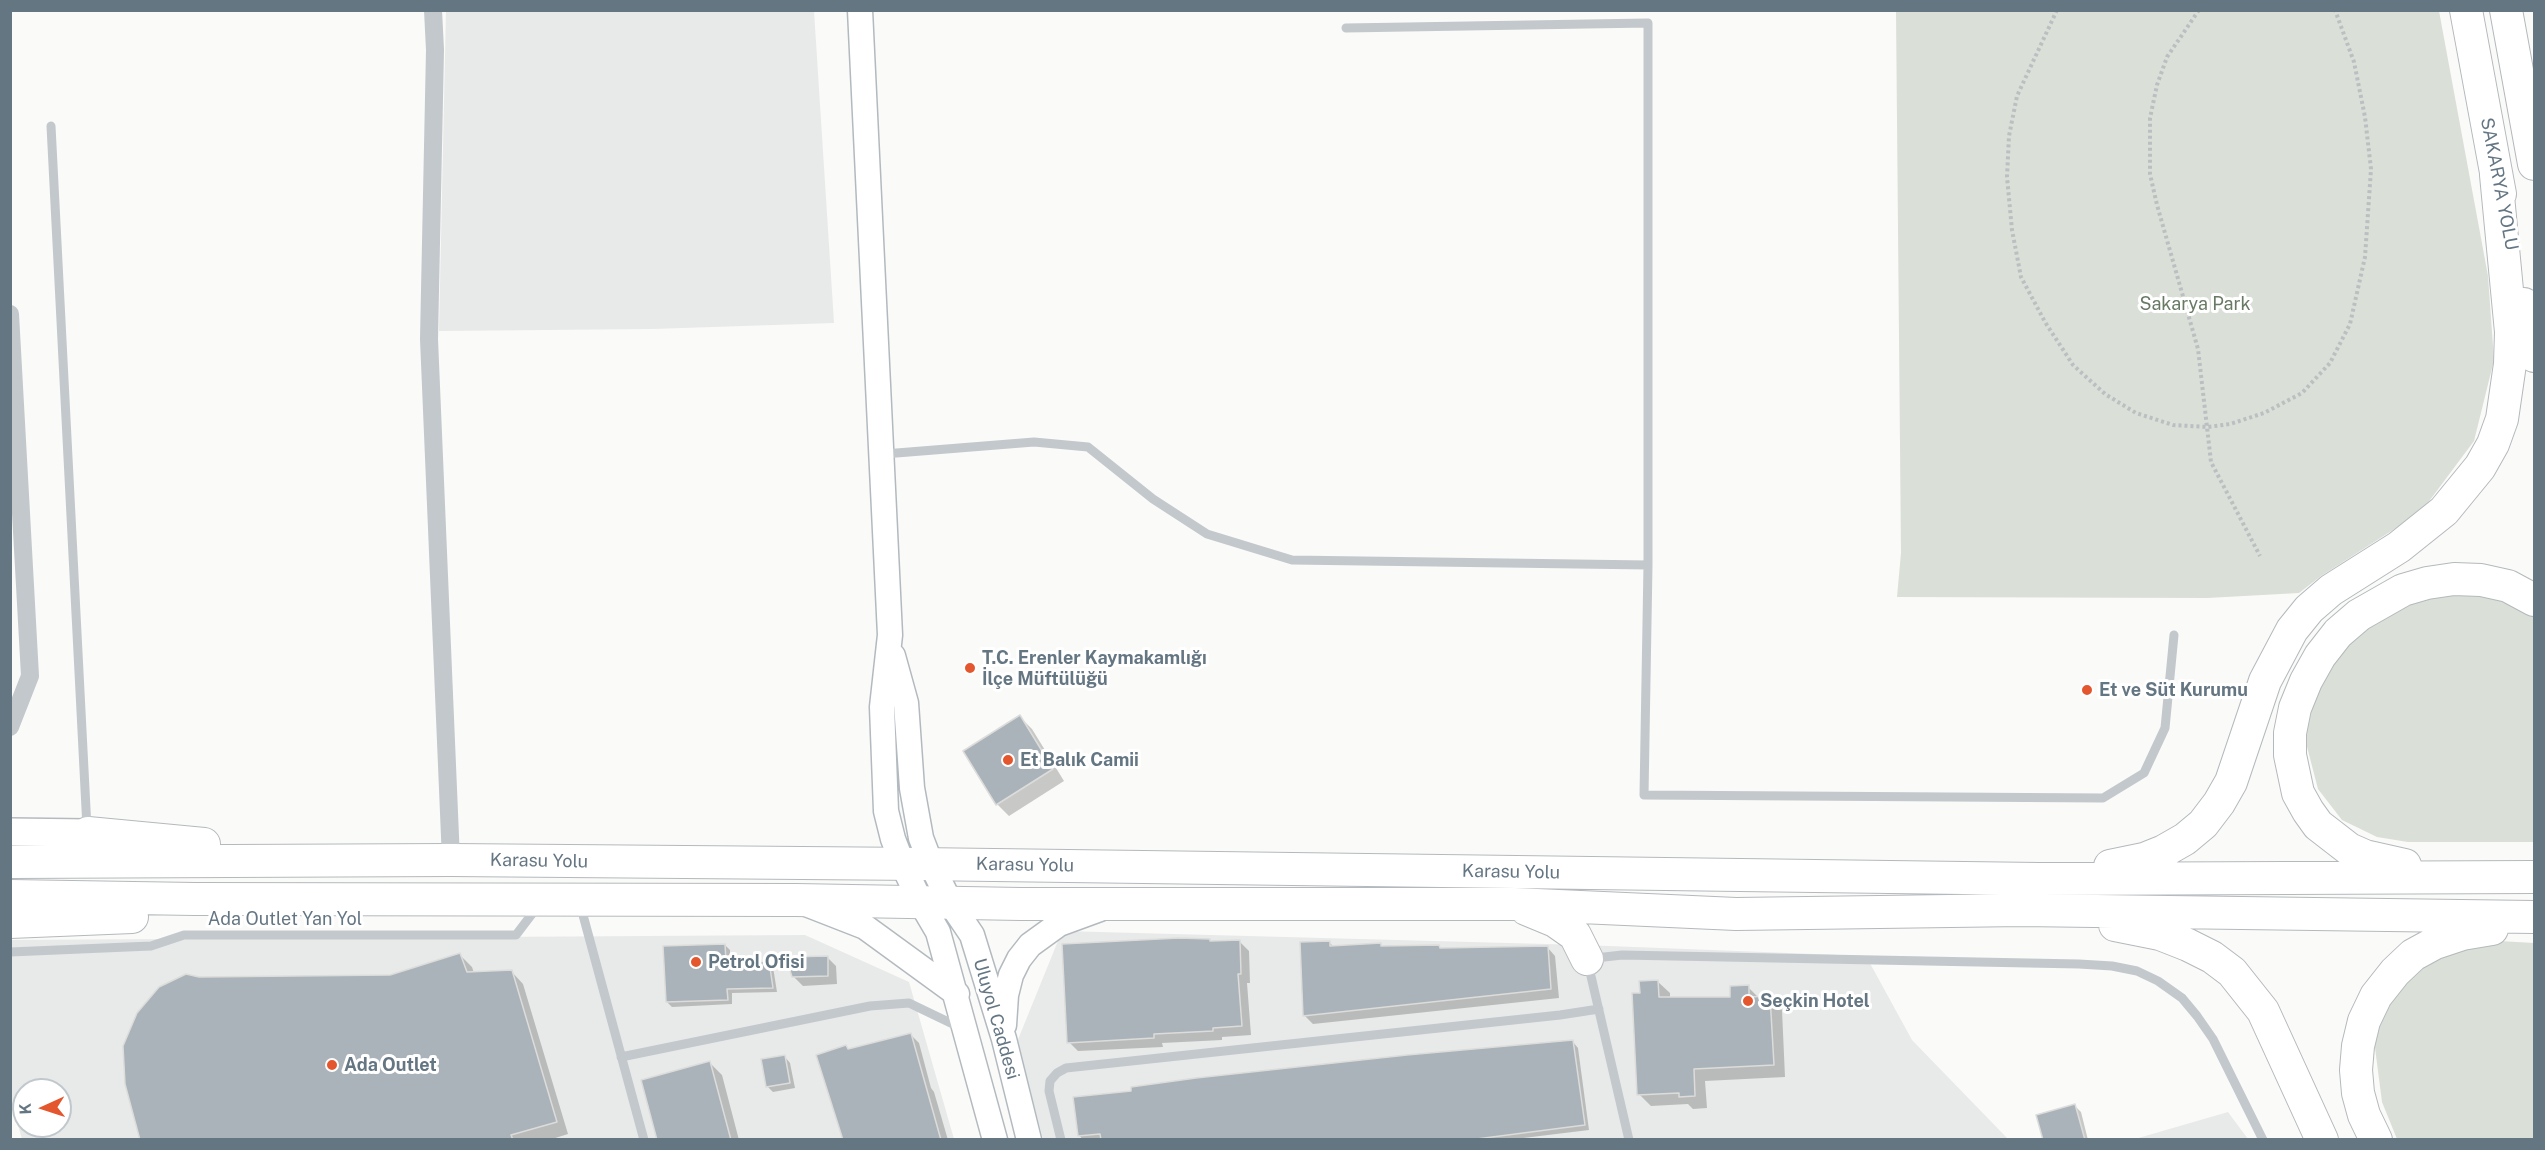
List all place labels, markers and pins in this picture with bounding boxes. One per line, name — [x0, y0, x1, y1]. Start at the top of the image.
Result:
place label: T.C. Erenler Kaymakamlığı İlçe Müftülüğü — [982, 647, 1207, 690]
marker: T.C. Erenler Kaymakamlığı İlçe Müftülüğü — [963, 661, 977, 675]
place label: Et ve Süt Kurumu — [2099, 679, 2248, 701]
marker: Et ve Süt Kurumu — [2080, 683, 2094, 697]
place label: Et Balık Camii — [1020, 749, 1139, 771]
marker: Et Balık Camii — [1001, 753, 1015, 767]
place label: Petrol Ofisi — [708, 951, 805, 973]
marker: Petrol Ofisi — [689, 955, 703, 969]
place label: Seçkin Hotel — [1760, 990, 1870, 1012]
marker: Seçkin Hotel — [1741, 994, 1755, 1008]
place label: Ada Outlet — [344, 1054, 437, 1076]
marker: Ada Outlet — [325, 1058, 339, 1072]

